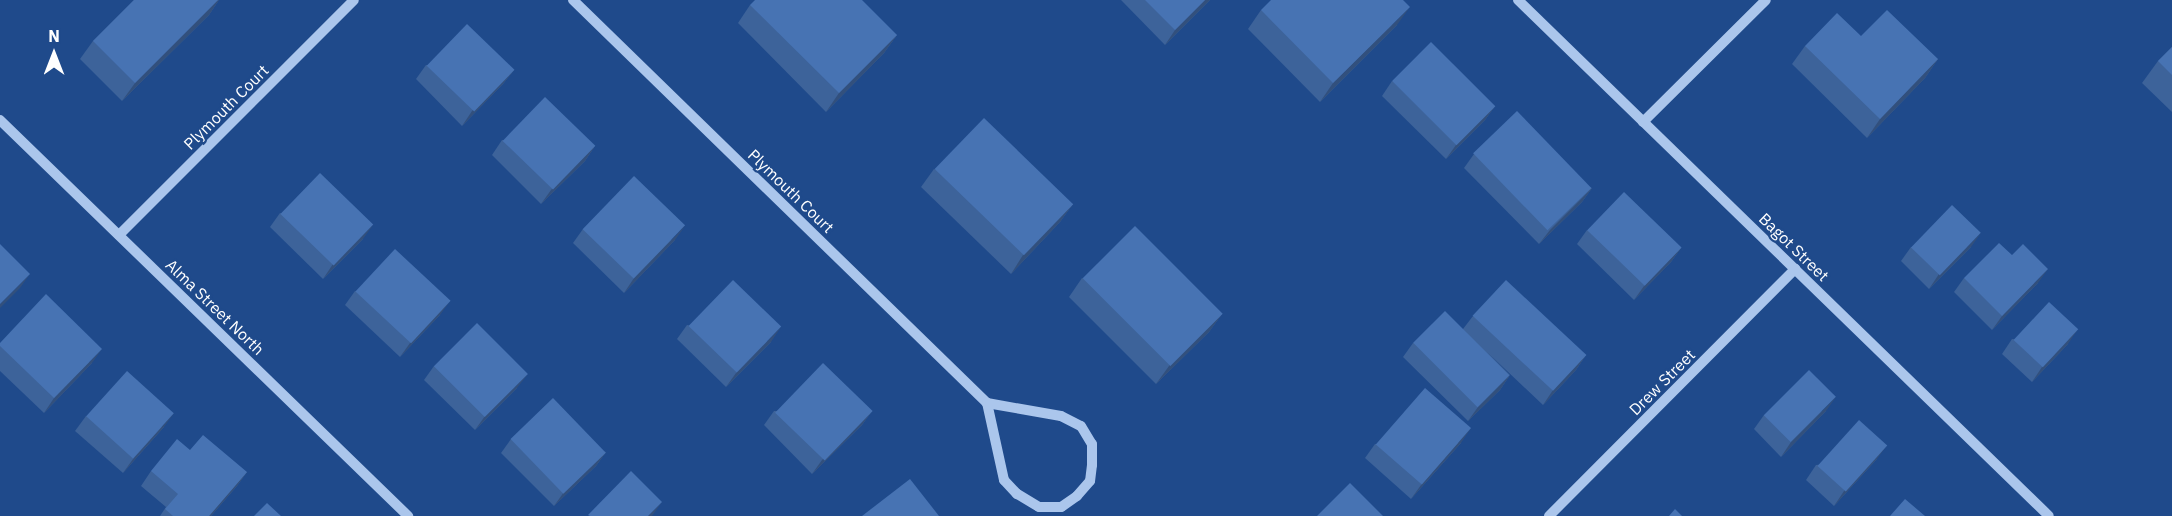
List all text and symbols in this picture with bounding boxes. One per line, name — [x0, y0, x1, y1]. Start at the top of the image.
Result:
north arrow — [24, 24, 84, 84]
text: N — [48, 26, 60, 46]
street label: Plymouth Court — [180, 61, 272, 153]
street label: Plymouth Court — [744, 145, 838, 237]
street label: Bagot Street — [1755, 209, 1833, 285]
street label: Alma Street North — [162, 255, 268, 359]
street label: Drew Street — [1625, 345, 1699, 419]

